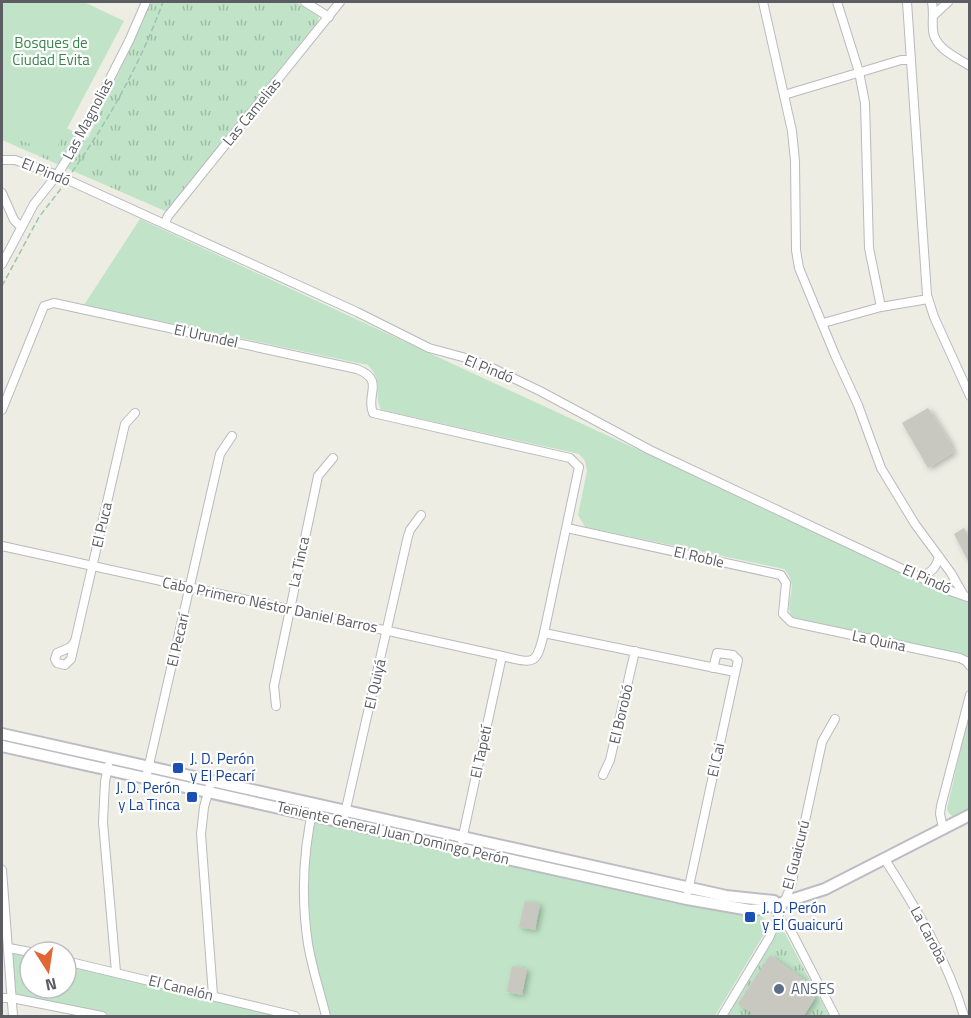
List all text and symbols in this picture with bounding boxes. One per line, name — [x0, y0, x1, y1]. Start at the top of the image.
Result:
park label: Bosques de Ciudad Evita — [12, 31, 90, 71]
street label: Las Camelias — [217, 73, 286, 151]
street label: Las Magnolias — [56, 74, 119, 164]
street label: El Pindó — [18, 151, 74, 192]
street label: El Urundel — [172, 318, 240, 354]
street label: El Pindó — [461, 348, 517, 389]
street label: El Puca — [85, 499, 118, 550]
street label: La Tinca — [282, 534, 315, 589]
street label: El Roble — [672, 540, 727, 573]
street label: El Pindó — [899, 558, 955, 599]
street label: Cabo Primero Néstor Daniel Barros — [160, 570, 380, 639]
street label: El Pecarí — [160, 609, 195, 669]
street label: La Quina — [850, 624, 909, 658]
street label: El Quiyá — [358, 656, 392, 711]
street label: El Borobó — [602, 682, 639, 746]
street label: El Tapetí — [464, 722, 498, 780]
street label: El Cai — [701, 741, 730, 779]
place label: J. D. Perón y El Pecarí — [190, 747, 256, 787]
marker: J. D. Perón y El Pecarí — [171, 761, 185, 775]
place label: J. D. Perón y La Tinca — [116, 776, 180, 816]
marker: J. D. Perón y La Tinca — [185, 790, 199, 804]
street label: Teniente General Juan Domingo Perón — [275, 795, 512, 870]
street label: El Guaicurú — [776, 818, 815, 892]
place label: J. D. Perón y El Guaicurú — [762, 896, 843, 936]
street label: La Caroba — [905, 902, 954, 968]
marker: J. D. Perón y El Guaicurú — [743, 910, 757, 924]
north arrow — [18, 940, 78, 1000]
street label: El Canelón — [146, 968, 216, 1007]
text: N — [43, 972, 59, 998]
place label: ANSES — [791, 977, 835, 1000]
marker: ANSES — [772, 982, 786, 996]

